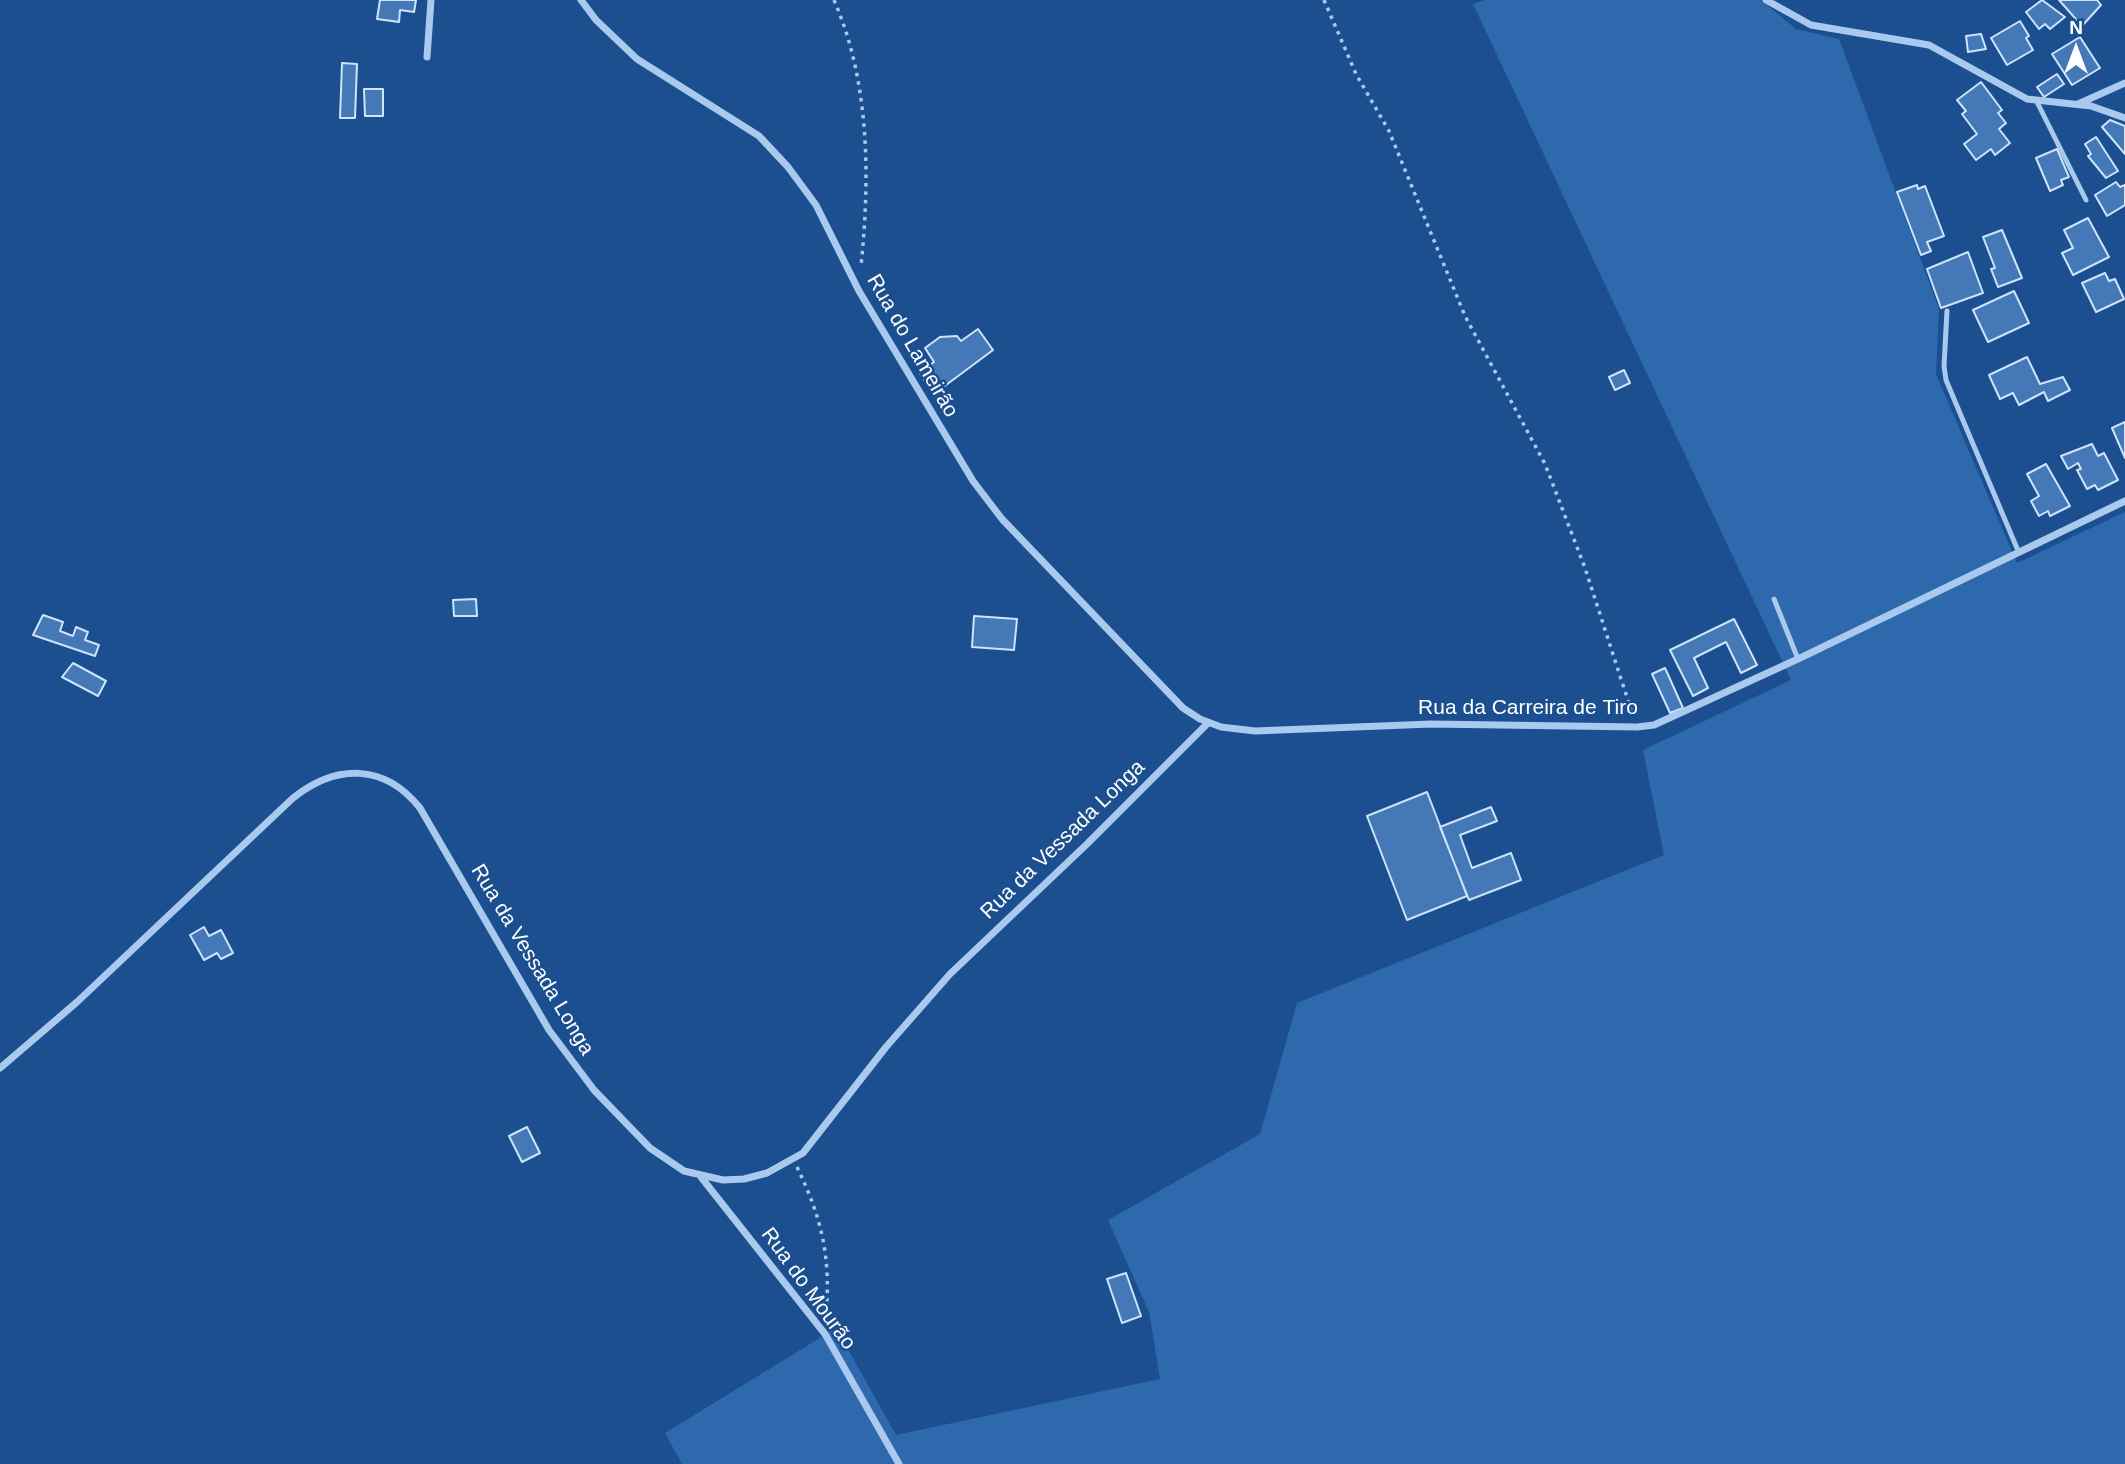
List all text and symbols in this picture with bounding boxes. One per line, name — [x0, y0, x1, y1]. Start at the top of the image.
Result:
north arrow — [2041, 14, 2111, 84]
text: N — [2069, 17, 2083, 38]
street label: Rua do Lameirão — [861, 270, 963, 422]
street label: Rua da Carreira de Tiro — [1418, 695, 1638, 721]
street label: Rua da Vessada Longa — [976, 755, 1150, 925]
street label: Rua da Vessada Longa — [465, 860, 599, 1060]
street label: Rua do Mourão — [755, 1223, 861, 1355]

